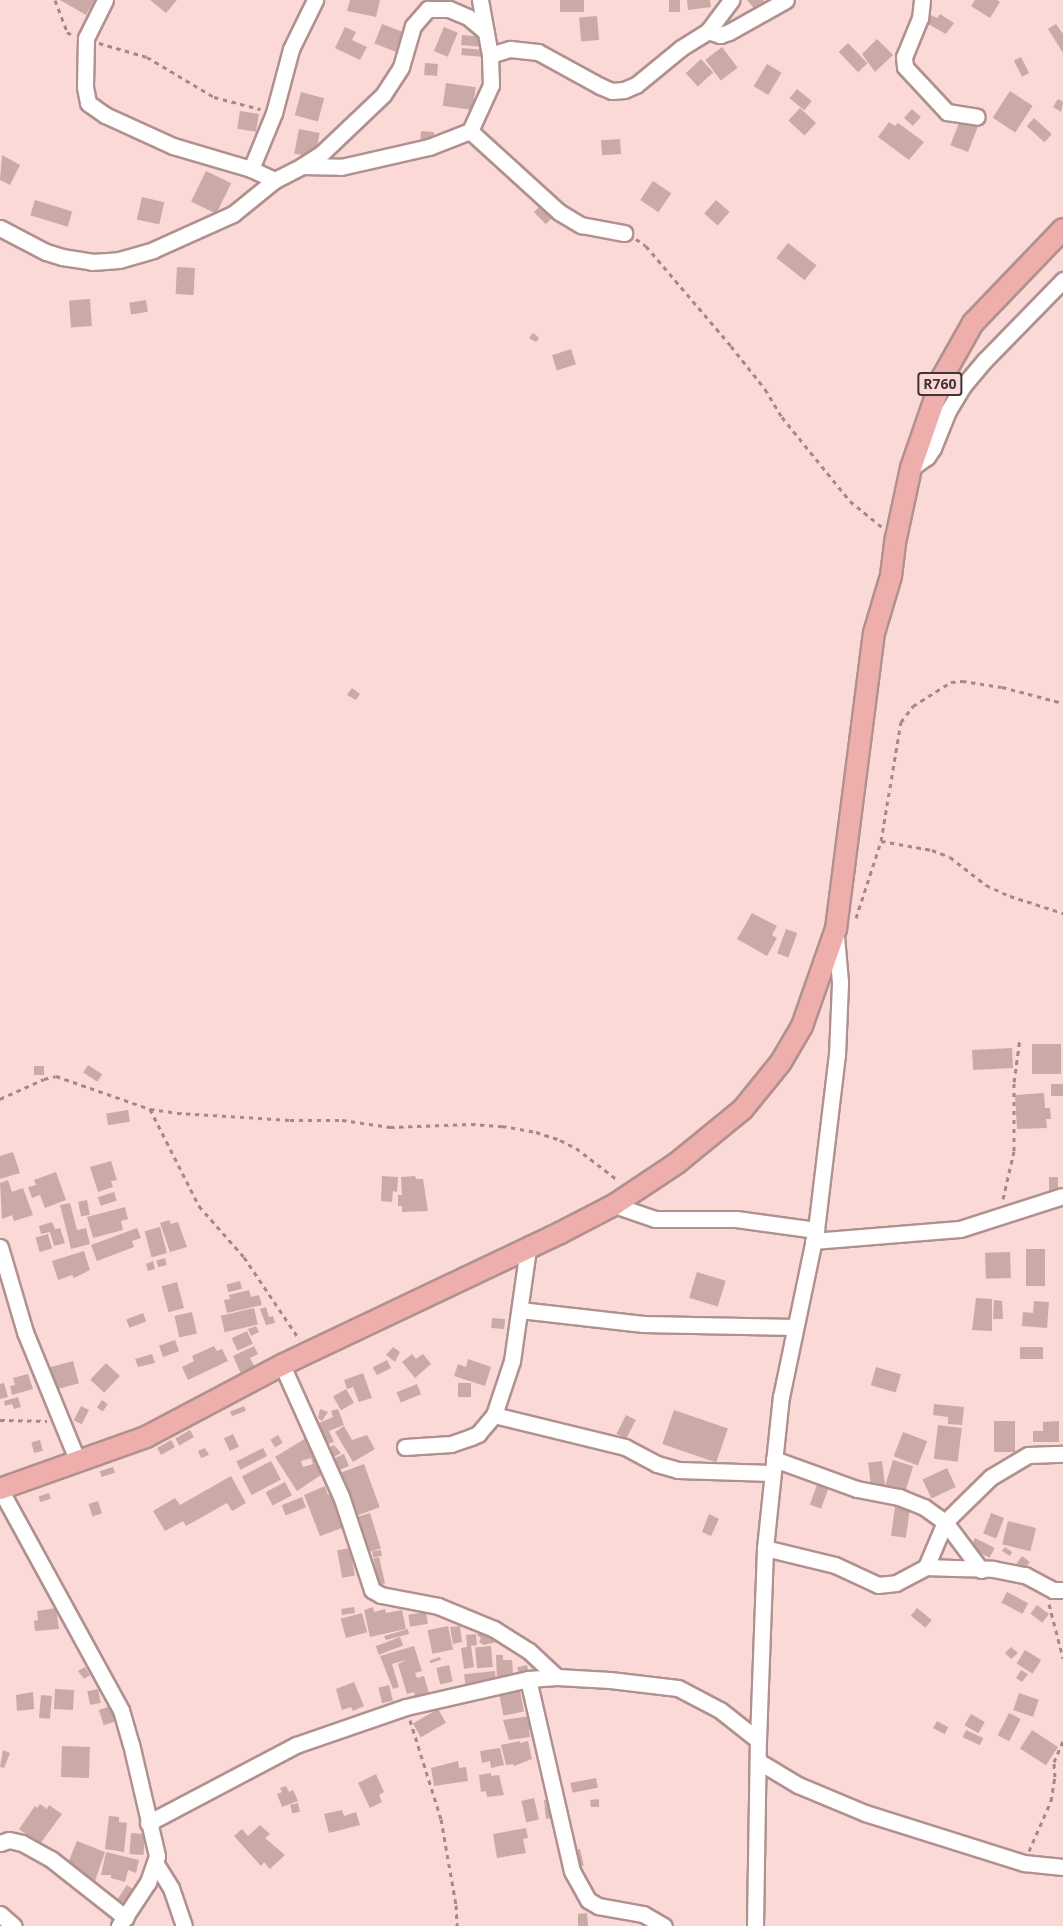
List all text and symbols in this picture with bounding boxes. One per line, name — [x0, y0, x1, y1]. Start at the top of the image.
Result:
road number: R760 — [916, 373, 964, 395]

